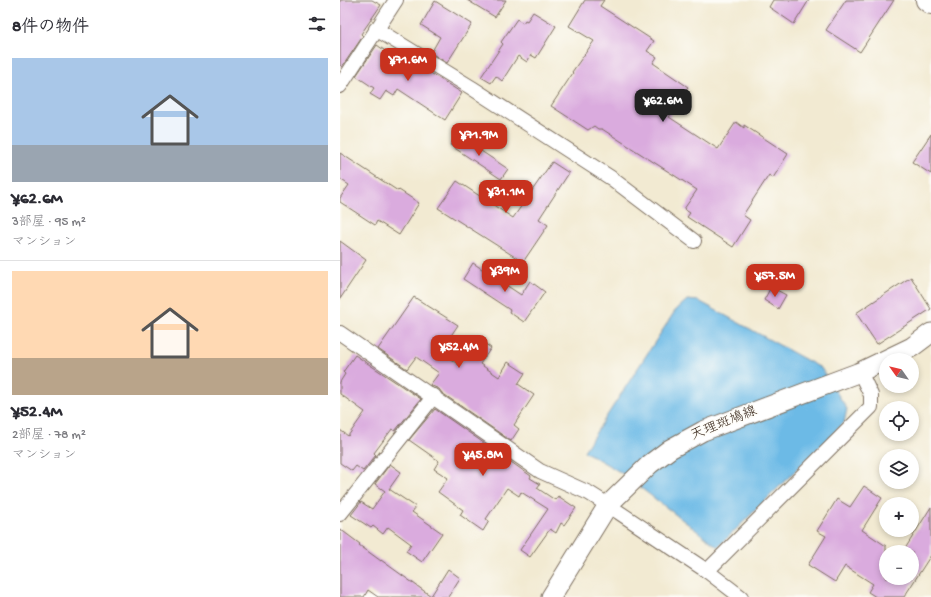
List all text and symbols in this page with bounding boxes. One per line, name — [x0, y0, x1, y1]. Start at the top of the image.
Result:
icon: filters — [306, 13, 328, 35]
text: 8件の物件 — [12, 18, 89, 38]
pin: ¥71.6M — [375, 48, 441, 82]
text: ¥71.6M — [389, 53, 427, 68]
icon: home — [134, 84, 206, 156]
pin: ¥62.6M — [630, 89, 696, 123]
text: ¥62.6M — [644, 94, 682, 109]
pin: ¥71.9M — [446, 123, 512, 157]
text: ¥71.9M — [460, 128, 498, 143]
pin: ¥31.1M — [473, 180, 539, 214]
text: ¥31.1M — [488, 185, 524, 200]
text: ¥62.6M — [12, 190, 63, 210]
text: 3部屋 · 95 m² — [12, 215, 86, 230]
text: マンション — [12, 235, 76, 250]
pin: ¥39M — [481, 259, 529, 293]
text: ¥39M — [491, 264, 519, 279]
pin: ¥57.5M — [742, 264, 808, 298]
text: ¥57.5M — [755, 269, 795, 284]
icon: home — [134, 297, 206, 369]
pin: ¥52.4M — [426, 335, 492, 369]
text: ¥52.4M — [440, 340, 478, 355]
north arrow — [879, 353, 919, 393]
map controls — [879, 353, 919, 585]
button: locate — [879, 401, 919, 441]
text: ¥52.4M — [12, 403, 62, 423]
street label: 天理斑鳩線 — [688, 403, 760, 445]
text: 2部屋 · 78 m² — [12, 428, 86, 443]
pin: ¥45.8M — [450, 443, 516, 477]
text: マンション — [12, 448, 76, 463]
text: ¥45.8M — [463, 448, 503, 463]
button: layers — [879, 449, 919, 489]
button: + — [879, 497, 919, 537]
button: − — [879, 545, 919, 585]

